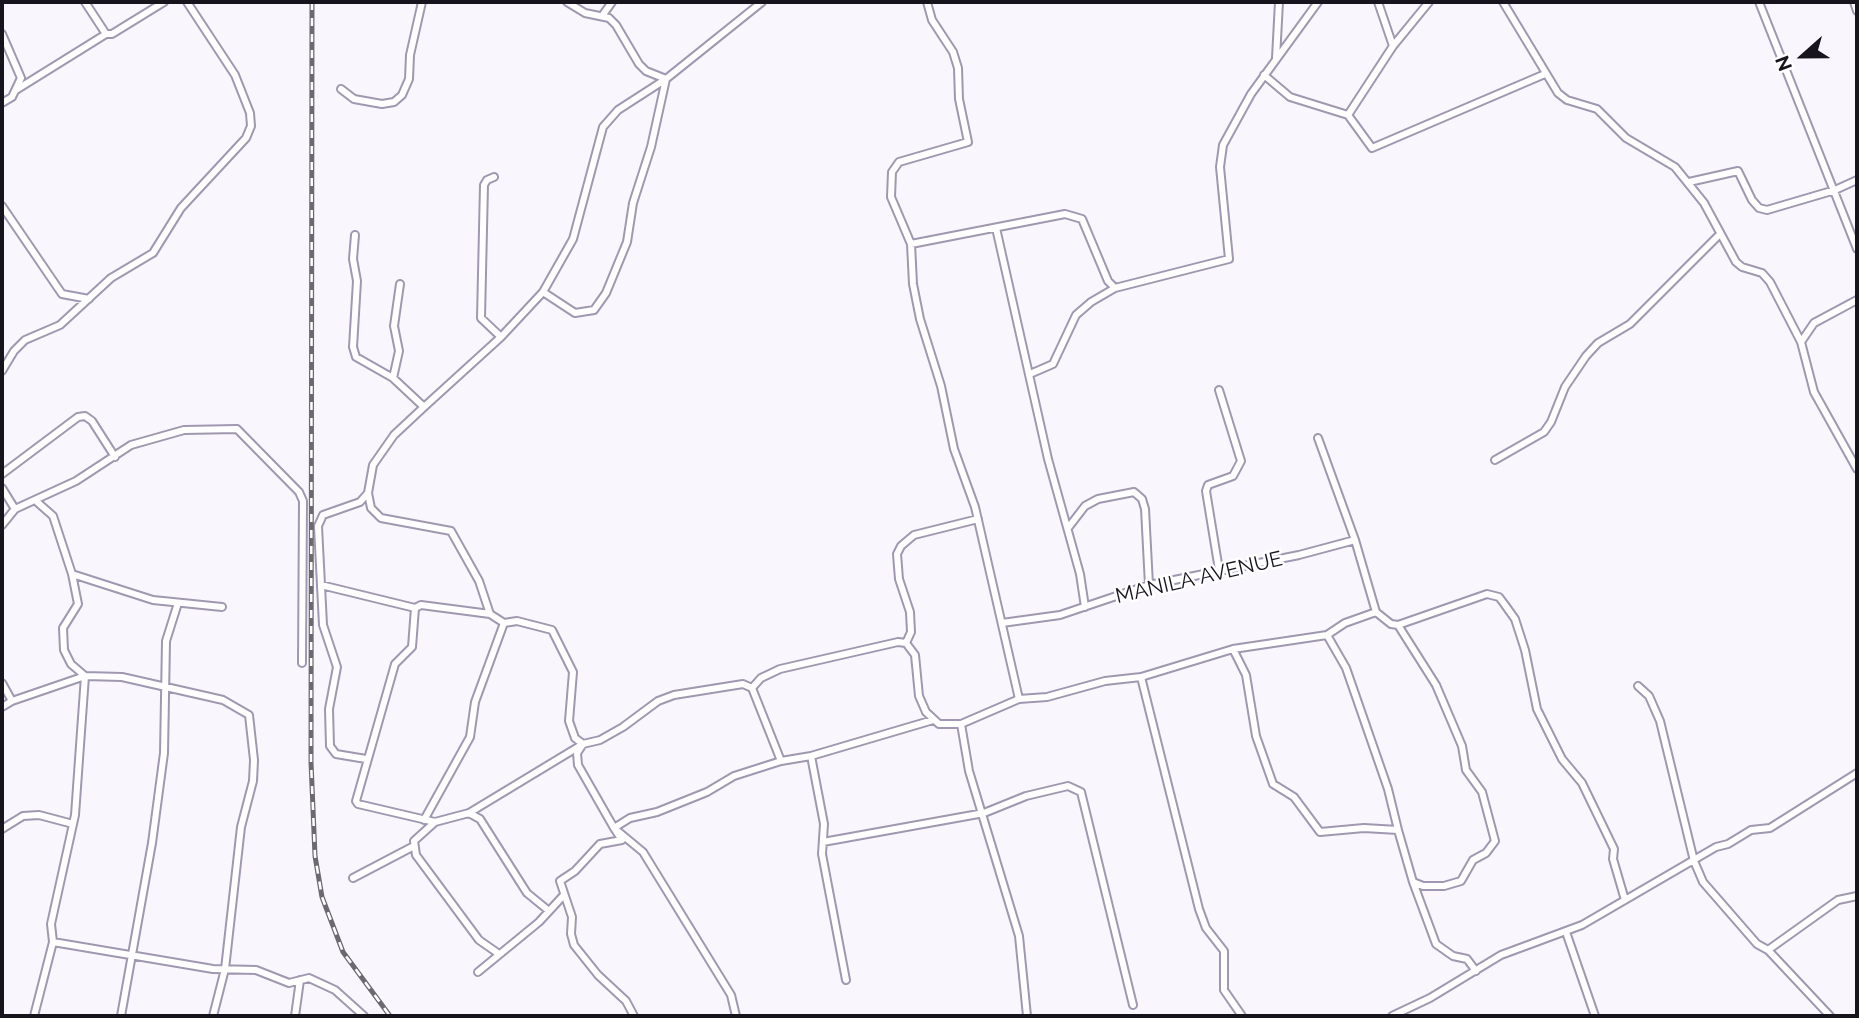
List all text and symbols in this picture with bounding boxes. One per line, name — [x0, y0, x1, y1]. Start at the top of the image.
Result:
north arrow — [1768, 21, 1838, 91]
text: N — [1771, 53, 1796, 74]
street label: MANILA AVENUE — [1113, 547, 1285, 609]

